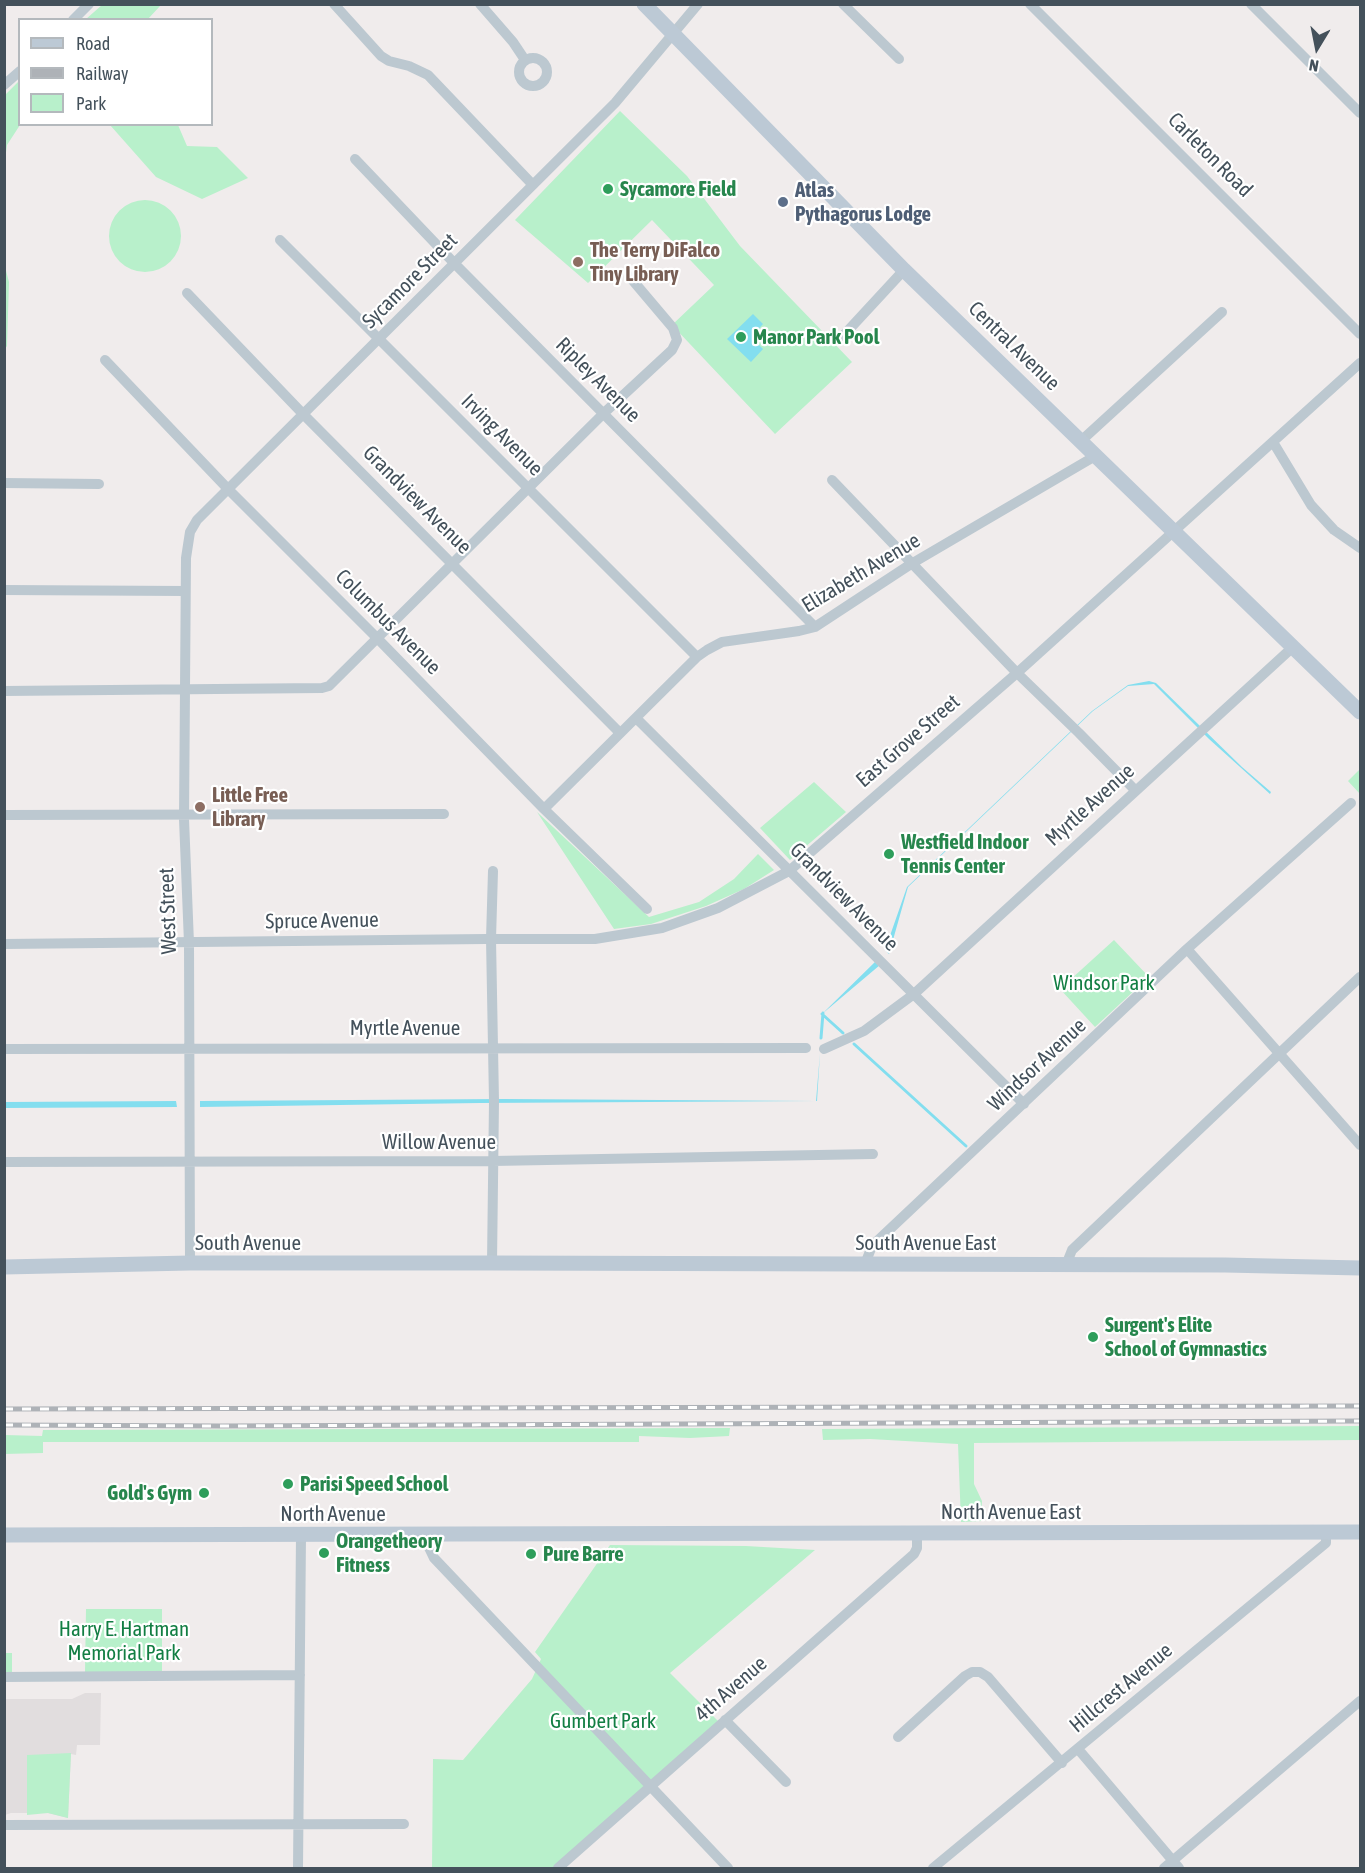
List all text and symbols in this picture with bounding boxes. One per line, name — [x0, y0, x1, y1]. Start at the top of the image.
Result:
legend — [18, 18, 213, 126]
north arrow — [1287, 18, 1347, 78]
text: Road — [76, 33, 110, 54]
text: N — [1308, 56, 1320, 75]
text: Railway — [76, 63, 128, 84]
text: Park — [76, 93, 106, 114]
street label: Carleton Road — [1162, 107, 1258, 203]
place label: Sycamore Field — [620, 176, 736, 202]
place label: Atlas Pythagorus Lodge — [795, 177, 931, 227]
marker: Sycamore Field — [601, 182, 615, 196]
marker: Atlas Pythagorus Lodge — [776, 195, 790, 209]
street label: Sycamore Street — [357, 228, 463, 334]
place label: The Terry DiFalco Tiny Library — [590, 237, 720, 287]
marker: The Terry DiFalco Tiny Library — [571, 255, 585, 269]
street label: Central Avenue — [963, 296, 1065, 396]
place label: Manor Park Pool — [753, 324, 879, 350]
marker: Manor Park Pool — [734, 330, 748, 344]
street label: Ripley Avenue — [550, 332, 646, 428]
street label: Irving Avenue — [456, 389, 548, 481]
street label: Grandview Avenue — [357, 440, 477, 560]
street label: Elizabeth Avenue — [797, 528, 925, 618]
street label: Columbus Avenue — [330, 564, 446, 680]
street label: East Grove Street — [851, 689, 965, 793]
street label: Myrtle Avenue — [1040, 759, 1140, 851]
place label: Little Free Library — [212, 782, 288, 832]
marker: Little Free Library — [193, 800, 207, 814]
place label: Westfield Indoor Tennis Center — [901, 829, 1028, 879]
street label: Grandview Avenue — [784, 837, 904, 957]
marker: Westfield Indoor Tennis Center — [882, 847, 896, 861]
street label: West Street — [154, 867, 182, 955]
street label: Spruce Avenue — [265, 907, 379, 935]
park label: Windsor Park — [1053, 970, 1155, 996]
street label: Windsor Avenue — [983, 1013, 1091, 1117]
street label: Myrtle Avenue — [350, 1015, 460, 1041]
street label: Willow Avenue — [382, 1129, 496, 1155]
street label: South Avenue — [195, 1230, 301, 1256]
street label: South Avenue East — [855, 1230, 997, 1256]
place label: Surgent's Elite School of Gymnastics — [1105, 1312, 1267, 1362]
marker: Surgent's Elite School of Gymnastics — [1086, 1330, 1100, 1344]
place label: Parisi Speed School — [300, 1471, 448, 1497]
marker: Parisi Speed School — [281, 1477, 295, 1491]
place label: Gold's Gym — [107, 1480, 192, 1506]
marker: Gold's Gym — [197, 1486, 211, 1500]
street label: North Avenue East — [941, 1499, 1081, 1525]
street label: North Avenue — [280, 1501, 386, 1527]
place label: Orangetheory Fitness — [336, 1528, 443, 1578]
place label: Pure Barre — [543, 1541, 624, 1567]
marker: Orangetheory Fitness — [317, 1546, 331, 1560]
marker: Pure Barre — [524, 1547, 538, 1561]
park label: Harry E. Hartman Memorial Park — [59, 1616, 189, 1666]
street label: Hillcrest Avenue — [1065, 1638, 1177, 1738]
street label: 4th Avenue — [690, 1651, 772, 1727]
park label: Gumbert Park — [550, 1708, 656, 1734]

